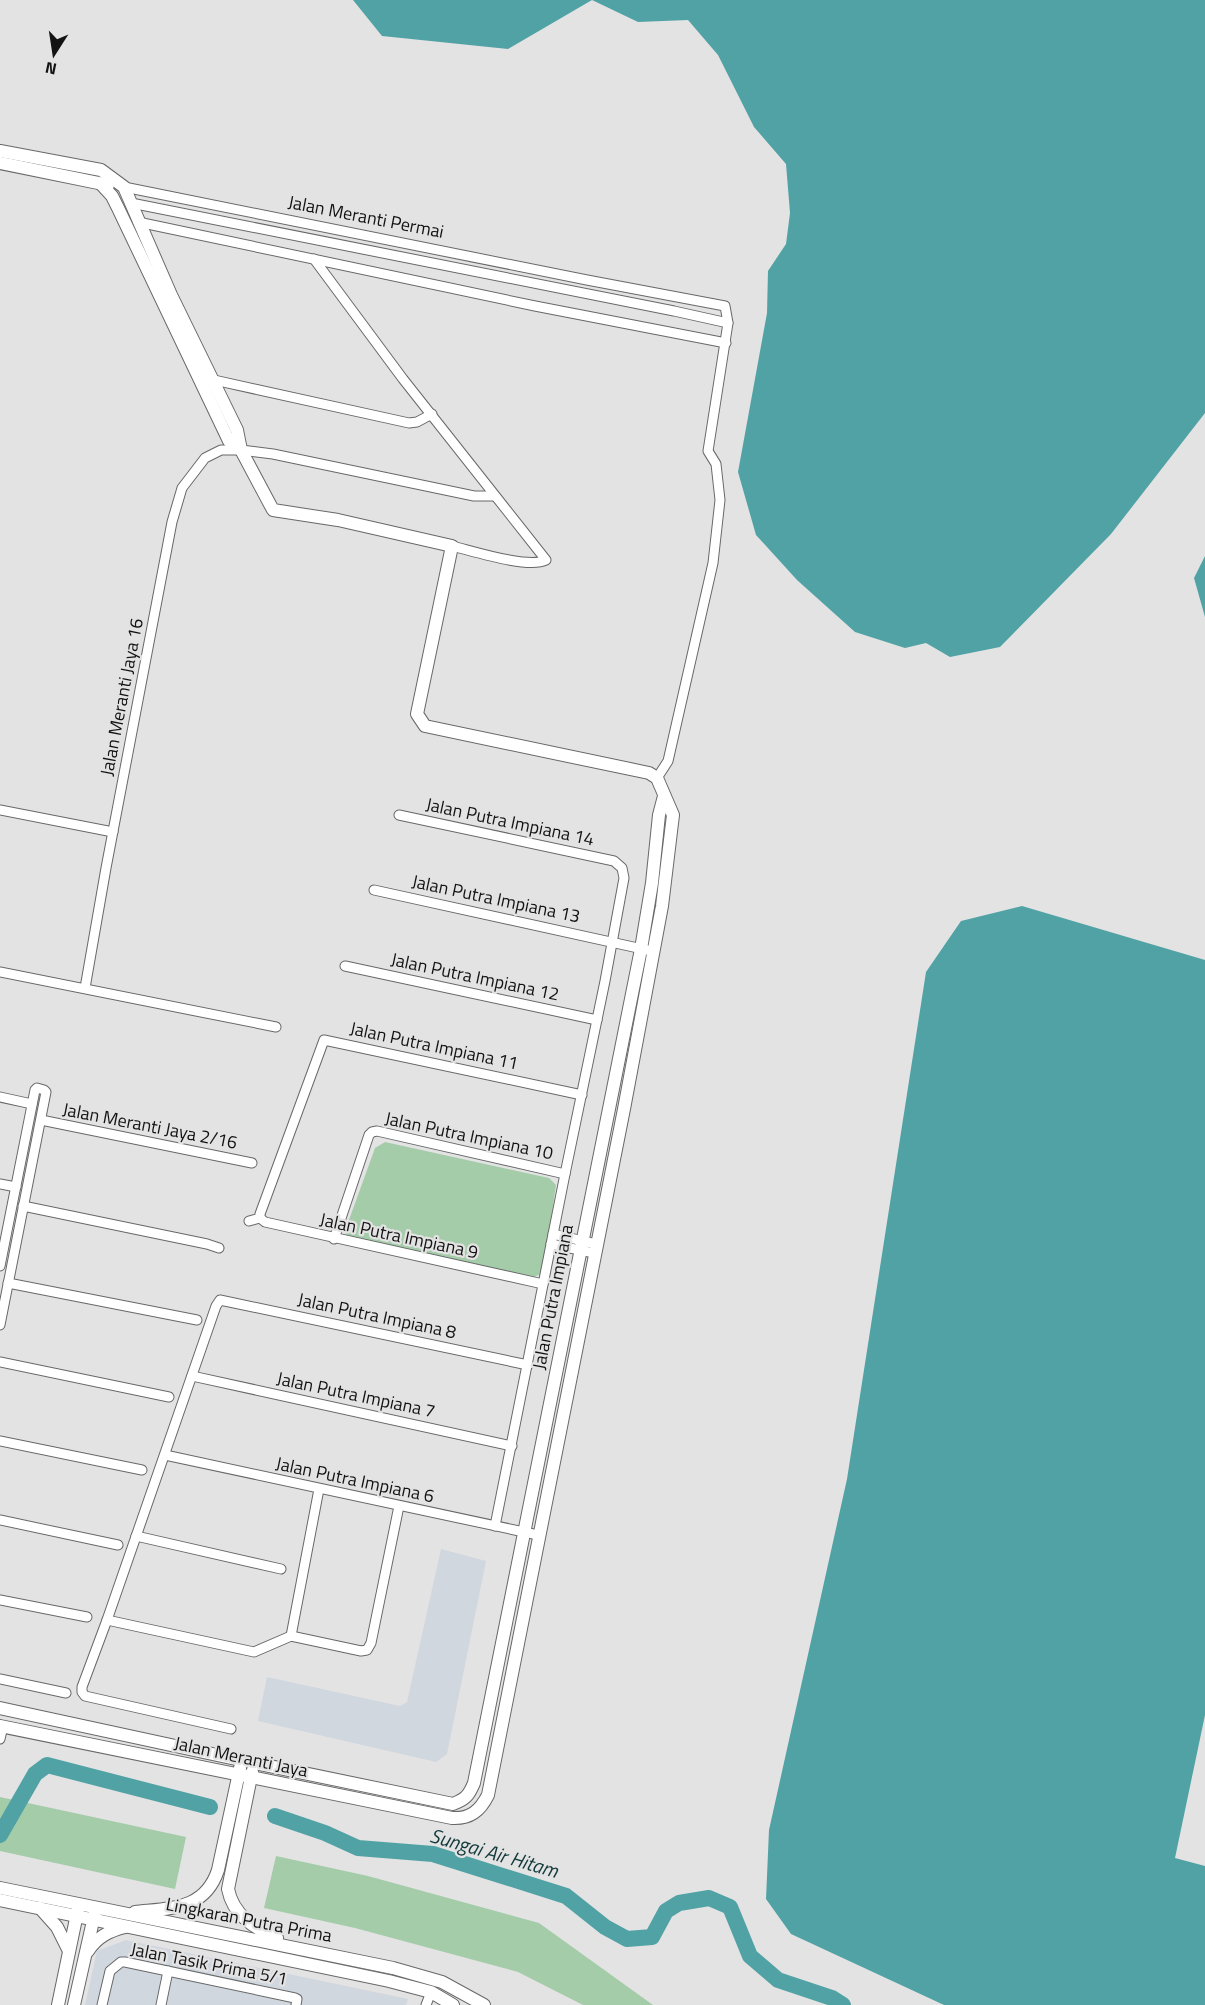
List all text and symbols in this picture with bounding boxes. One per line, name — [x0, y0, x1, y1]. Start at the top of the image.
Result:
north arrow — [24, 24, 84, 84]
text: N — [43, 56, 59, 82]
street label: Jalan Meranti Permai — [286, 188, 446, 245]
street label: Jalan Meranti Jaya 16 — [93, 616, 150, 778]
street label: Jalan Putra Impiana 14 — [423, 790, 597, 853]
street label: Jalan Putra Impiana 13 — [409, 867, 583, 930]
street label: Jalan Putra Impiana 12 — [388, 945, 562, 1008]
street label: Jalan Putra Impiana 11 — [347, 1014, 521, 1077]
street label: Jalan Meranti Jaya 2/16 — [60, 1095, 240, 1156]
street label: Jalan Putra Impiana 10 — [382, 1104, 556, 1167]
street label: Jalan Putra Impiana 9 — [317, 1206, 481, 1265]
street label: Jalan Putra Impiana — [525, 1222, 580, 1372]
street label: Jalan Putra Impiana 8 — [295, 1286, 459, 1345]
street label: Jalan Putra Impiana 7 — [274, 1365, 438, 1424]
street label: Jalan Putra Impiana 6 — [273, 1450, 437, 1509]
street label: Jalan Meranti Jaya — [172, 1729, 310, 1784]
water label: Sungai Air Hitam — [426, 1819, 562, 1886]
street label: Lingkaran Putra Prima — [164, 1890, 334, 1949]
street label: Jalan Tasik Prima 5/1 — [128, 1935, 290, 1992]

